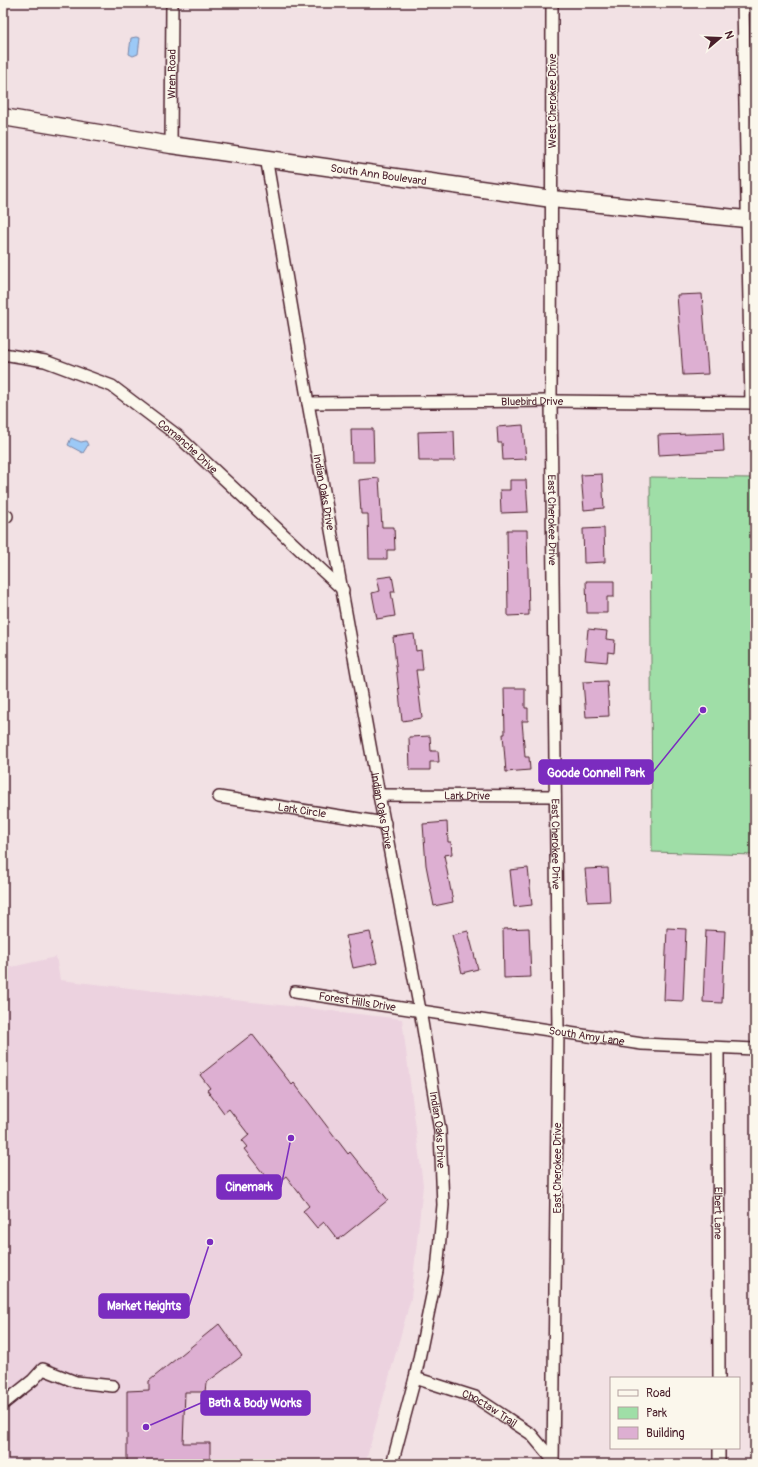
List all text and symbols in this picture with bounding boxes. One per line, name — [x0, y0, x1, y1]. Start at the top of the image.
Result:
north arrow — [700, 18, 740, 58]
text: N — [722, 29, 737, 41]
street label: Wren Road — [165, 49, 179, 99]
street label: West Cherokee Drive — [546, 53, 559, 148]
street label: South Ann Boulevard — [330, 162, 427, 188]
street label: Bluebird Drive — [501, 395, 564, 408]
street label: Comanche Drive — [155, 417, 220, 477]
street label: Indian Oaks Drive — [310, 453, 337, 532]
street label: East Cherokee Drive — [545, 474, 559, 566]
callout: Goode Connell Park — [539, 760, 653, 784]
text: Goode Connell Park — [547, 766, 646, 781]
street label: Indian Oaks Drive — [368, 772, 395, 851]
street label: Lark Drive — [444, 789, 490, 803]
street label: East Cherokee Drive — [548, 798, 562, 890]
street label: Lark Circle — [277, 800, 327, 821]
street label: Forest Hills Drive — [318, 990, 397, 1014]
street label: South Amy Lane — [548, 1024, 626, 1048]
street label: Indian Oaks Drive — [427, 1090, 448, 1169]
street label: East Cherokee Drive — [551, 1122, 564, 1213]
callout: Cinemark — [217, 1175, 281, 1199]
text: Cinemark — [225, 1180, 274, 1195]
street label: Elbert Lane — [711, 1187, 725, 1240]
callout: Market Heights — [99, 1294, 189, 1318]
text: Market Heights — [107, 1299, 182, 1314]
legend — [610, 1377, 740, 1449]
text: Road — [646, 1386, 671, 1401]
street label: Choctaw Trail — [460, 1387, 519, 1430]
callout: Bath & Body Works — [201, 1391, 310, 1415]
text: Bath & Body Works — [208, 1396, 302, 1411]
text: Park — [646, 1406, 667, 1421]
text: Building — [646, 1426, 685, 1441]

